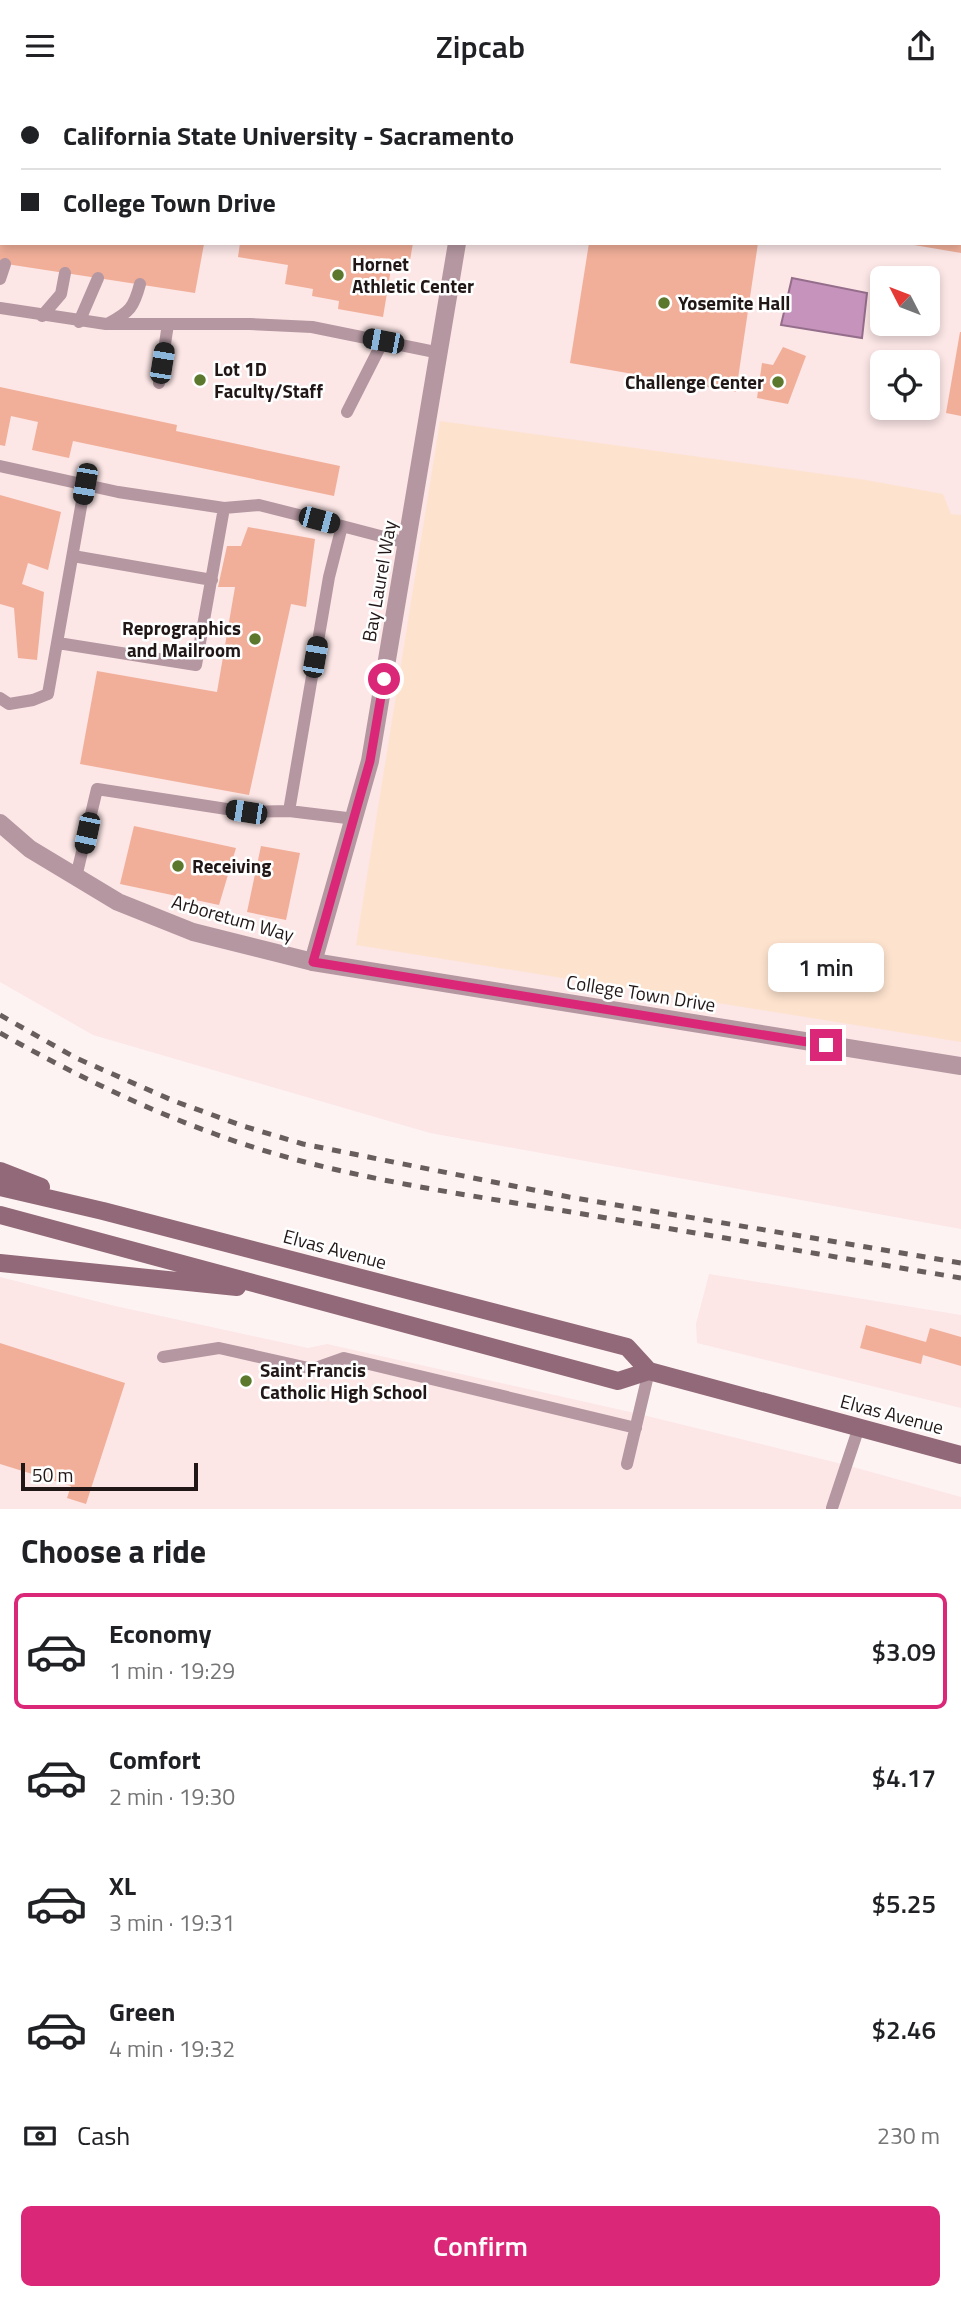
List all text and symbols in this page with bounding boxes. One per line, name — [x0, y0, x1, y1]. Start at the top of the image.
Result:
text: Zipcab — [436, 22, 525, 70]
icon: menu — [21, 27, 59, 65]
icon: share — [902, 27, 940, 65]
text: California State University - Sacramento — [63, 116, 514, 155]
text: College Town Drive — [63, 183, 276, 222]
place label: Hornet Athletic Center — [352, 249, 474, 300]
north arrow — [870, 266, 940, 336]
map controls — [870, 266, 940, 420]
marker: Hornet Athletic Center — [330, 267, 346, 283]
place label: Yosemite Hall — [678, 288, 791, 317]
marker: Yosemite Hall — [656, 295, 672, 311]
car — [361, 327, 406, 355]
car — [149, 341, 176, 385]
button: locate — [870, 350, 940, 420]
place label: Lot 1D Faculty/Staff — [214, 354, 323, 405]
place label: Challenge Center — [625, 367, 764, 396]
marker: Lot 1D Faculty/Staff — [192, 372, 208, 388]
marker: Challenge Center — [770, 374, 786, 390]
car — [72, 461, 99, 507]
car — [296, 504, 343, 536]
street label: Bay Laurel Way — [354, 518, 403, 644]
place label: Reprographics and Mailroom — [122, 613, 241, 664]
marker: Reprographics and Mailroom — [247, 631, 263, 647]
car — [302, 634, 329, 680]
route start — [368, 663, 400, 695]
car — [224, 798, 269, 826]
car — [73, 810, 102, 856]
place label: Receiving — [192, 851, 271, 880]
marker: Receiving — [170, 858, 186, 874]
street label: Arboretum Way — [169, 886, 298, 949]
callout: 1 min — [768, 943, 884, 993]
text: 1 min — [798, 950, 854, 985]
street label: College Town Drive — [564, 966, 718, 1019]
route end — [810, 1029, 842, 1061]
street label: Elvas Avenue — [280, 1221, 390, 1276]
place label: Saint Francis Catholic High School — [260, 1355, 428, 1406]
marker: Saint Francis Catholic High School — [238, 1373, 254, 1389]
street label: Elvas Avenue — [837, 1386, 947, 1441]
scale bar — [21, 1460, 198, 1492]
text: 50 m — [32, 1460, 73, 1489]
text: Choose a ride — [21, 1527, 206, 1575]
text: Economy — [109, 1614, 211, 1653]
icon: car — [25, 1620, 88, 1683]
text: $3.09 — [872, 1632, 936, 1671]
text: 1 min · 19:29 — [109, 1653, 235, 1688]
text: Comfort — [109, 1740, 201, 1779]
icon: car — [25, 1746, 88, 1809]
text: $4.17 — [872, 1758, 936, 1797]
text: 2 min · 19:30 — [109, 1779, 235, 1814]
text: XL — [109, 1866, 136, 1905]
icon: car — [25, 1872, 88, 1935]
text: $5.25 — [872, 1884, 936, 1923]
text: 3 min · 19:31 — [109, 1905, 235, 1940]
text: Green — [109, 1992, 175, 2031]
icon: car — [25, 1998, 88, 2061]
text: $2.46 — [872, 2010, 936, 2049]
text: 4 min · 19:32 — [109, 2031, 235, 2066]
text: Cash — [77, 2116, 130, 2155]
icon: cash — [21, 2117, 59, 2155]
text: 230 m — [877, 2118, 940, 2153]
button: Confirm — [21, 2206, 940, 2286]

